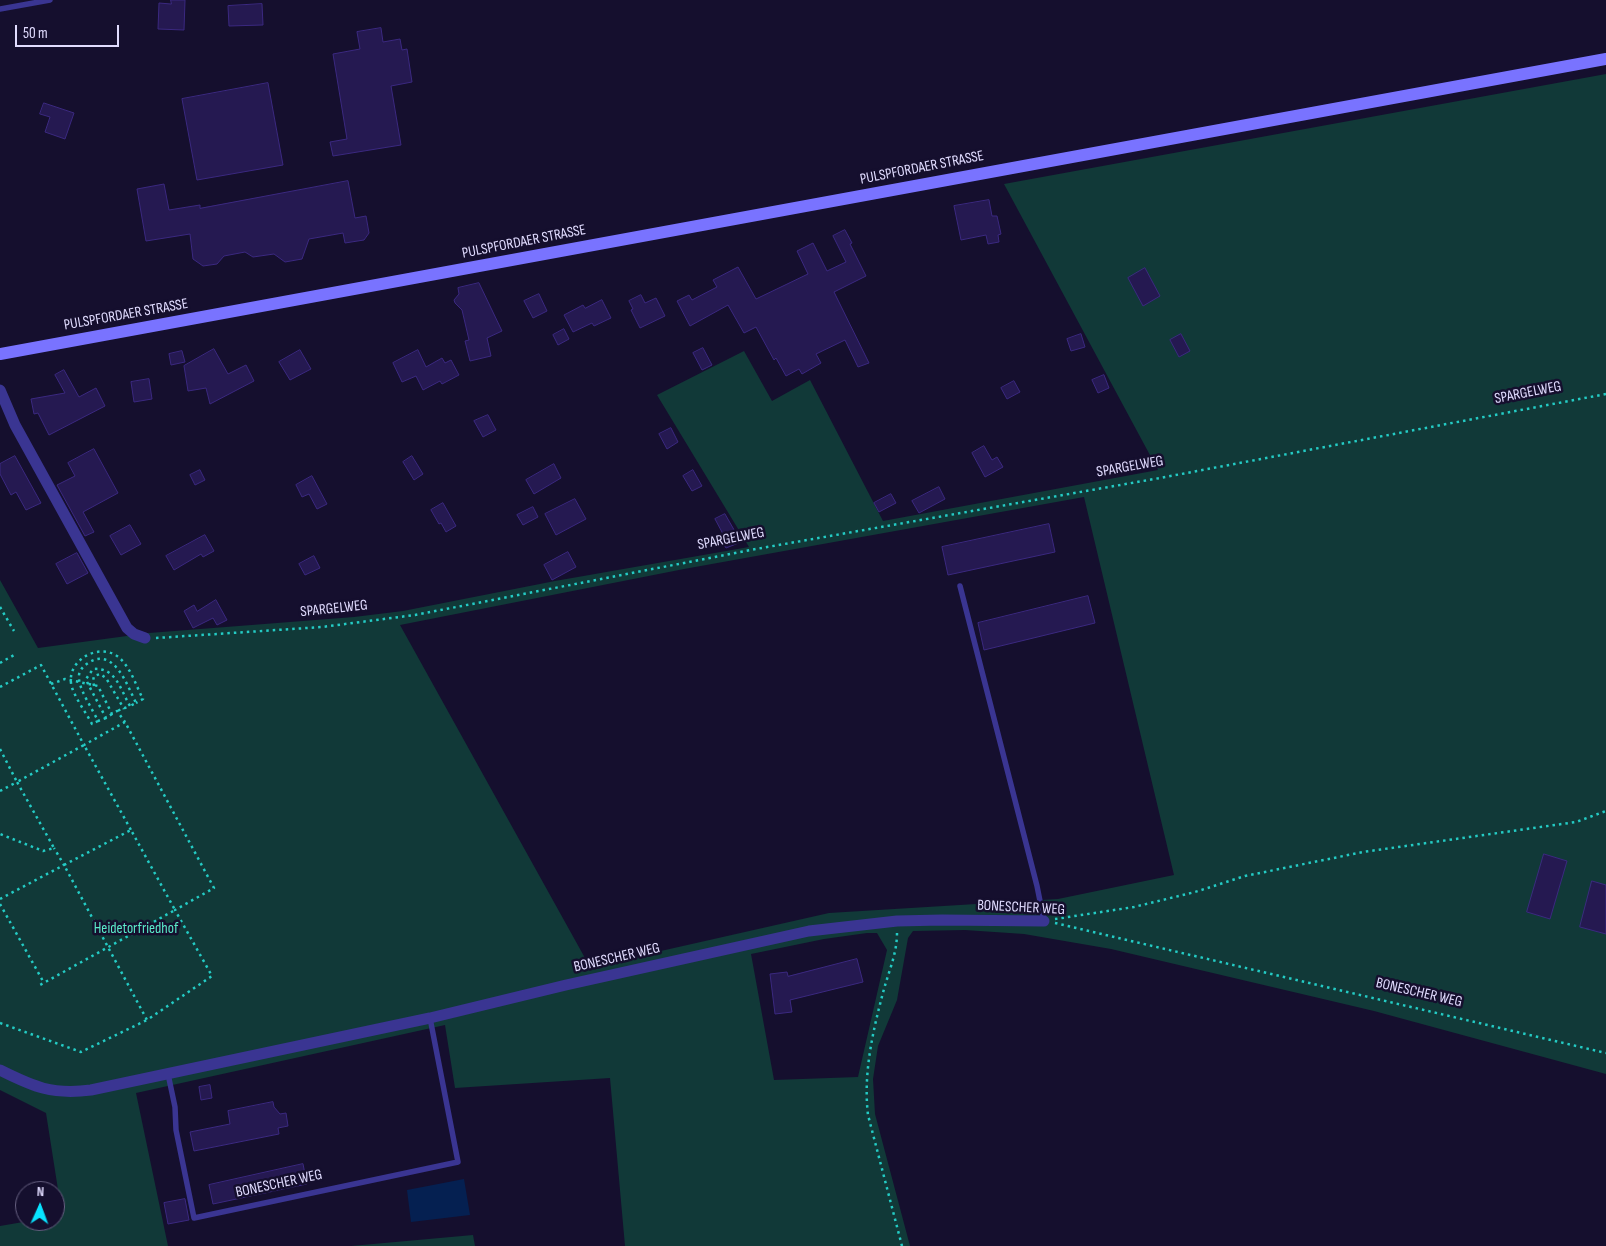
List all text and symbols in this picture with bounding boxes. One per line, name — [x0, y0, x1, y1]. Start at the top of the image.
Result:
scale bar — [18, 15, 121, 47]
text: 50 m — [23, 24, 48, 43]
street label: PULSPFORDAER STRASSE — [859, 147, 985, 189]
street label: PULSPFORDAER STRASSE — [461, 221, 587, 263]
street label: PULSPFORDAER STRASSE — [63, 295, 189, 335]
street label: SPARGELWEG — [1493, 378, 1563, 408]
street label: SPARGELWEG — [1095, 452, 1165, 482]
street label: SPARGELWEG — [696, 524, 766, 554]
street label: SPARGELWEG — [299, 597, 369, 621]
street label: BONESCHER WEG — [977, 897, 1065, 919]
park label: Heidetorfriedhof — [94, 920, 178, 938]
street label: BONESCHER WEG — [572, 939, 662, 977]
street label: BONESCHER WEG — [1374, 974, 1464, 1012]
street label: BONESCHER WEG — [234, 1166, 324, 1202]
north arrow — [15, 1181, 65, 1231]
text: N — [36, 1183, 45, 1200]

